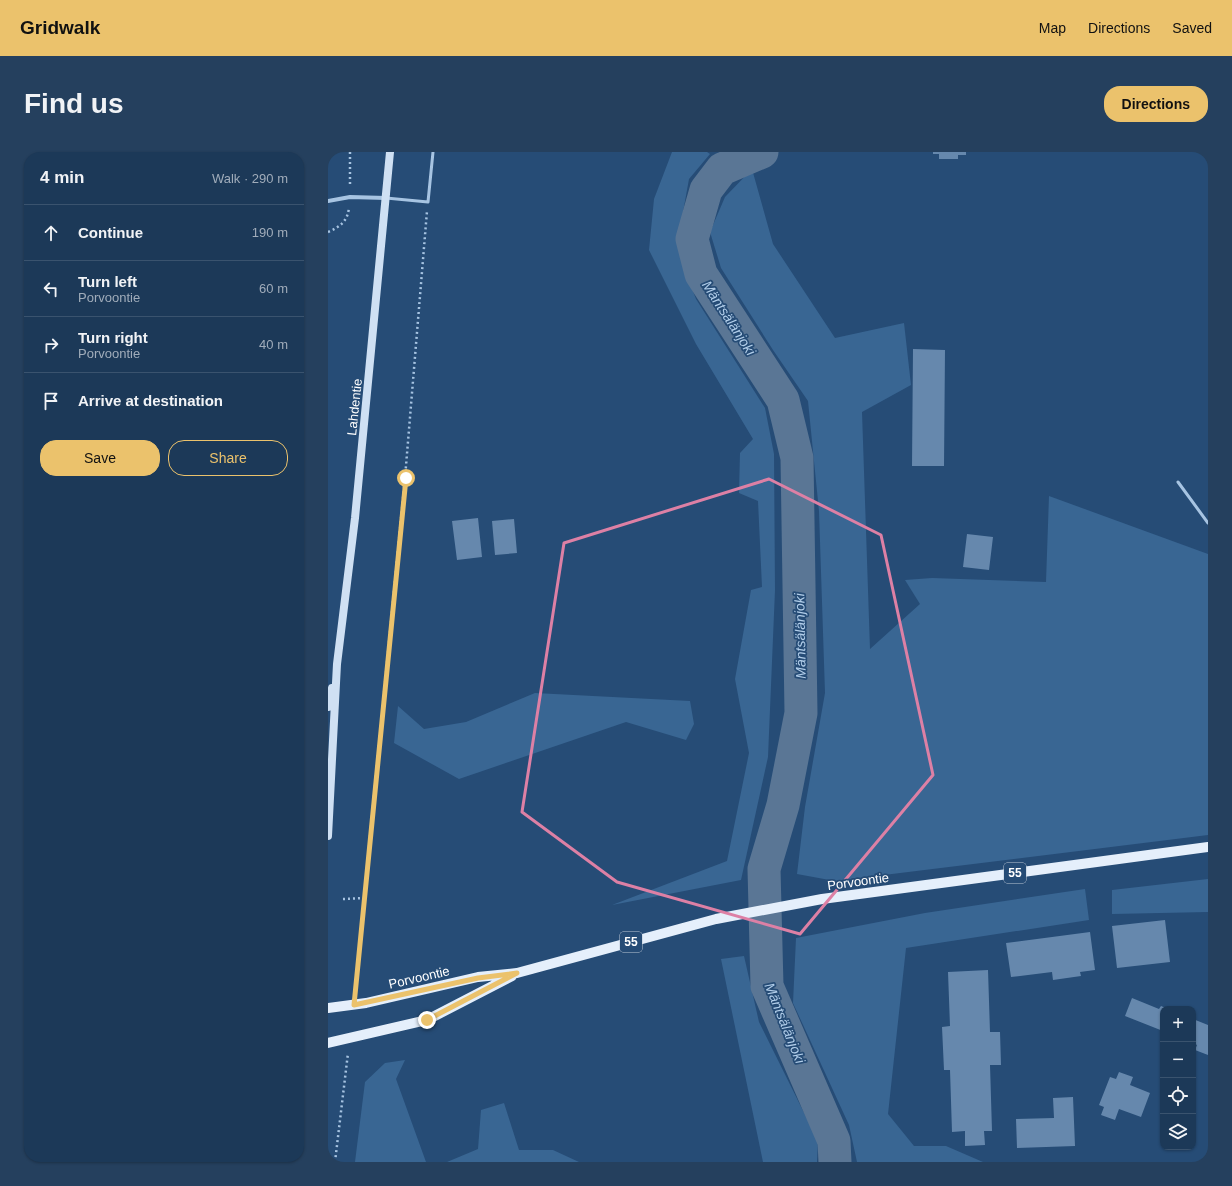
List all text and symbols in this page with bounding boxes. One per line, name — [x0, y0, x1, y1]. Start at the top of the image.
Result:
text: Gridwalk — [20, 17, 100, 38]
text: Map — [1039, 20, 1066, 36]
text: Directions — [1088, 20, 1150, 36]
text: Saved — [1172, 20, 1212, 36]
button: Directions — [1104, 86, 1208, 122]
text: Find us — [24, 88, 124, 119]
text: 4 min — [40, 168, 84, 187]
text: Walk · 290 m — [212, 171, 288, 186]
icon: ahead — [40, 222, 62, 244]
text: Continue — [78, 224, 143, 241]
text: 190 m — [252, 225, 288, 240]
text: Turn left — [78, 273, 137, 290]
icon: left — [40, 278, 62, 300]
water label: Mäntsälänjoki — [699, 278, 760, 359]
text: 60 m — [259, 281, 288, 296]
text: Porvoontie — [78, 290, 140, 305]
text: Turn right — [78, 329, 148, 346]
icon: right — [40, 334, 62, 356]
text: 40 m — [259, 337, 288, 352]
text: Porvoontie — [78, 346, 140, 361]
street label: Lahdentie — [344, 378, 365, 436]
icon: arrive — [40, 390, 62, 412]
text: Arrive at destination — [78, 392, 223, 409]
button: Save — [40, 440, 160, 476]
button: Share — [168, 440, 288, 476]
route start — [397, 469, 415, 487]
water label: Mäntsälänjoki — [791, 592, 809, 679]
road number: 55 — [1004, 863, 1026, 883]
street label: Porvoontie — [826, 870, 890, 893]
road number: 55 — [620, 932, 642, 952]
street label: Porvoontie — [387, 963, 451, 992]
water label: Mäntsälänjoki — [762, 980, 809, 1067]
map controls — [1160, 1006, 1196, 1150]
button: + — [1160, 1006, 1196, 1042]
route end — [418, 1011, 436, 1029]
button: − — [1160, 1042, 1196, 1078]
button: locate — [1160, 1078, 1196, 1114]
button: layers — [1160, 1114, 1196, 1150]

